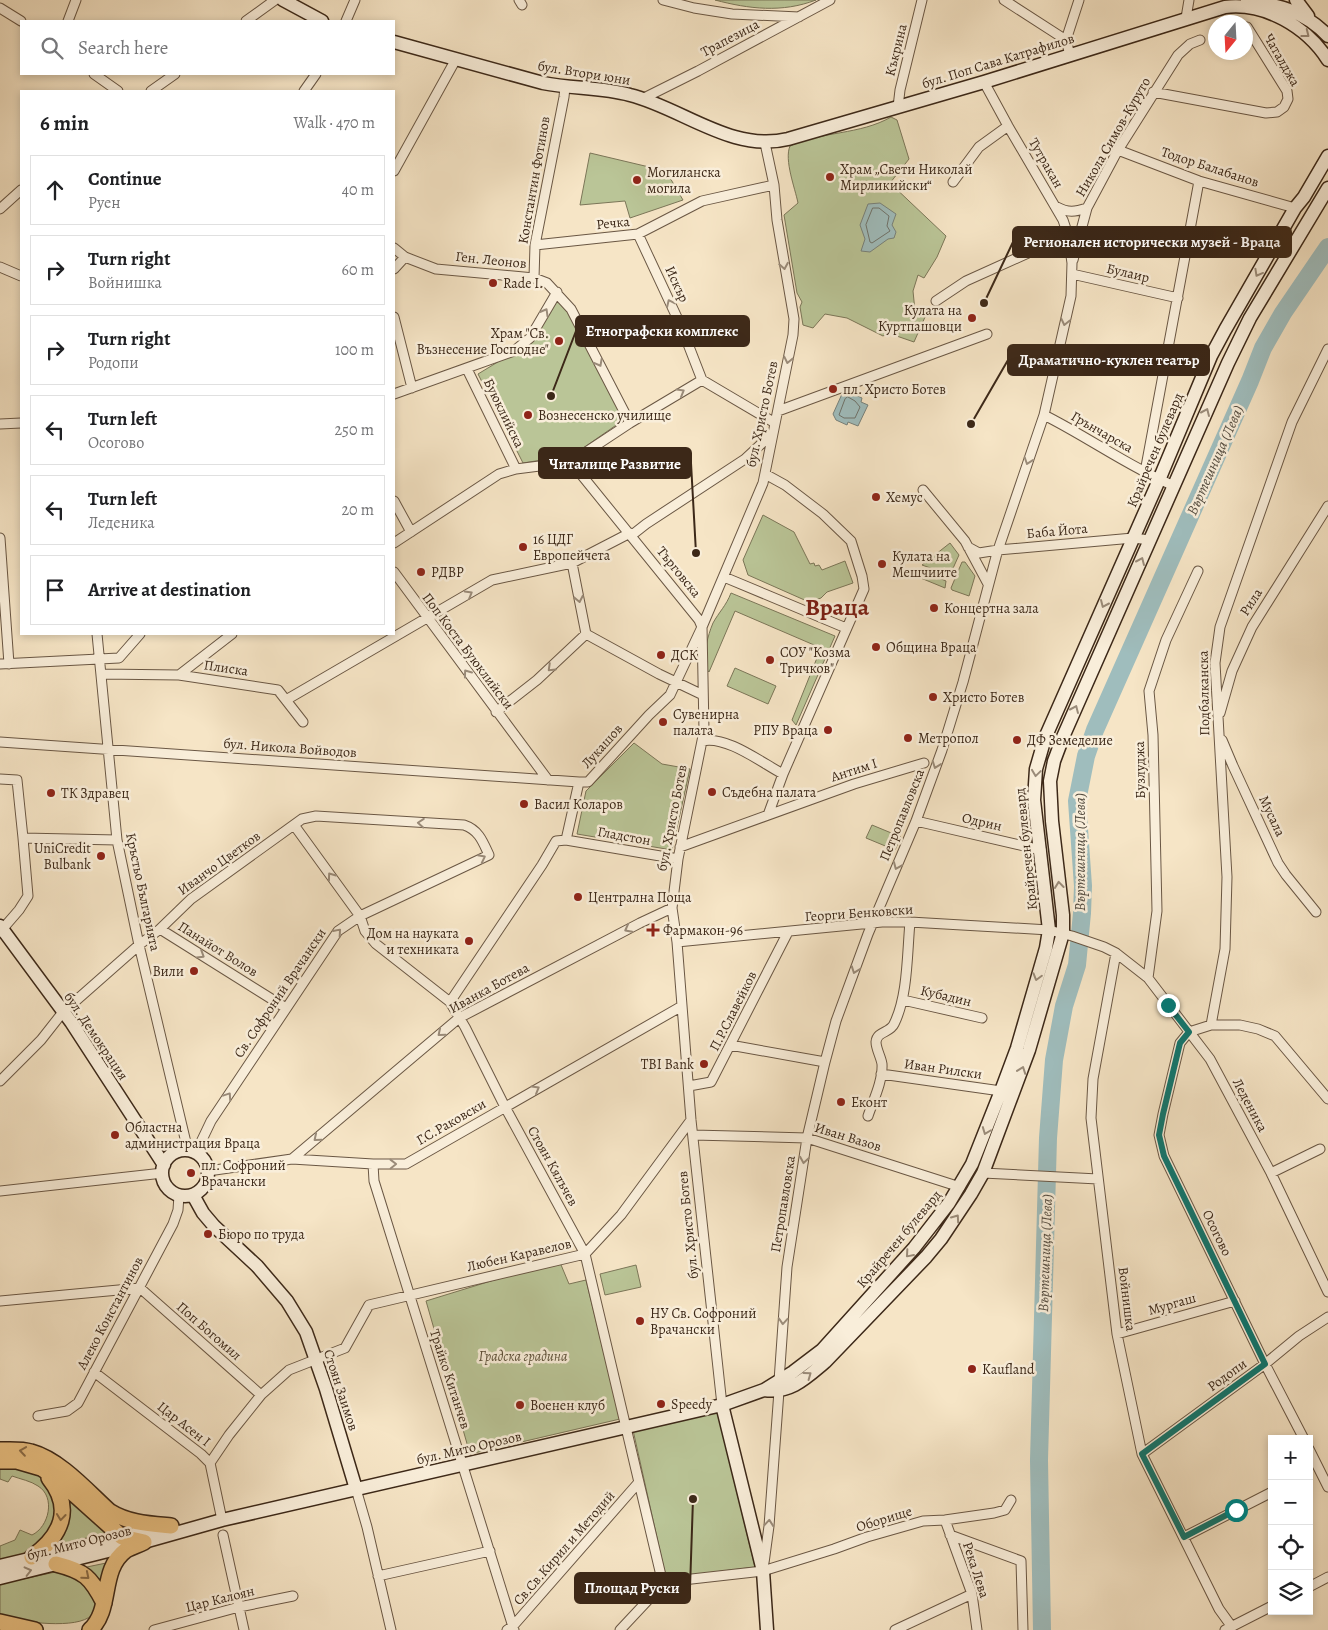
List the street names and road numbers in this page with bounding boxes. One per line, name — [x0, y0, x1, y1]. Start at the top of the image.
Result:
street label: Трапезица — [697, 14, 763, 61]
street label: Къкрина — [880, 21, 912, 78]
street label: бул. Поп Сава Катрафилов — [919, 29, 1077, 93]
street label: Чаталджа — [1259, 30, 1305, 90]
street label: бул. Втори юни — [536, 56, 632, 90]
street label: Никола Симов-Куруто — [1071, 74, 1155, 200]
street label: Константин Фотинов — [513, 114, 555, 245]
street label: Тутракан — [1024, 134, 1068, 192]
street label: Тодор Балабанов — [1159, 142, 1262, 192]
street label: Речка — [595, 212, 631, 234]
street label: Ген. Леонов — [454, 247, 528, 273]
street label: Булаир — [1105, 259, 1151, 287]
street label: Искър — [660, 263, 694, 305]
street label: бул. Христо Ботев — [741, 359, 783, 469]
street label: Буюклийска — [479, 375, 529, 451]
street label: Крайречен булевард — [1122, 390, 1188, 510]
street label: Грънчарска — [1067, 407, 1137, 458]
street label: Баба Йота — [1026, 519, 1089, 543]
street label: Търговска — [652, 542, 706, 602]
street label: Рила — [1235, 584, 1267, 619]
street label: Поп Коста Буюклийски — [418, 589, 518, 713]
street label: Подбалканска — [1194, 650, 1214, 736]
street label: Плиска — [203, 655, 250, 681]
street label: Лукашов — [577, 719, 627, 772]
street label: бул. Никола Войводов — [223, 734, 358, 762]
street label: Бузлуджа — [1130, 741, 1150, 799]
street label: Антим I — [827, 754, 880, 787]
street label: бул. Христо Ботев — [652, 763, 692, 873]
street label: Петропавловска — [875, 766, 929, 864]
street label: Крайречен булевард — [1010, 787, 1042, 911]
street label: Мусала — [1254, 792, 1290, 840]
street label: Одрин — [960, 808, 1004, 836]
street label: Гладстон — [596, 822, 652, 850]
street label: Иванчо Цветков — [174, 826, 265, 900]
street label: Кръстьо Българията — [121, 831, 165, 953]
street label: Георги Бенковски — [804, 900, 914, 926]
street label: Панайот Волов — [174, 917, 262, 981]
street label: Св. Софроний Врачански — [229, 924, 331, 1062]
street label: Иванка Ботева — [445, 958, 533, 1018]
street label: П.Р.Славейков — [705, 967, 761, 1054]
street label: Кубадин — [919, 981, 973, 1011]
street label: бул. Демокрация — [59, 988, 133, 1084]
street label: Иван Рилски — [903, 1054, 983, 1084]
street label: Леденика — [1228, 1075, 1272, 1136]
street label: Г.С.Раковски — [413, 1094, 489, 1150]
street label: Иван Вазов — [812, 1118, 884, 1156]
street label: Стоян Кялъчев — [523, 1123, 583, 1210]
street label: Петропавловска — [766, 1154, 800, 1254]
street label: бул. Христо Ботев — [673, 1170, 703, 1280]
street label: Крайречен булевард — [852, 1186, 946, 1292]
street label: Осогово — [1198, 1207, 1236, 1259]
street label: Любен Каравелов — [465, 1234, 573, 1276]
street label: Алеко Константинов — [72, 1253, 148, 1374]
street label: Войнишка — [1114, 1266, 1140, 1333]
street label: Мургаш — [1146, 1288, 1198, 1320]
street label: Поп Богомил — [172, 1297, 246, 1365]
street label: Трайко Китанчев — [425, 1327, 475, 1432]
street label: Стоян Заимов — [319, 1347, 363, 1434]
street label: Родопи — [1203, 1354, 1251, 1396]
street label: Цар Асен I — [153, 1397, 215, 1451]
street label: бул. Мито Орозов — [415, 1427, 524, 1469]
street label: Св.Св.Кирил и Методий — [509, 1487, 619, 1609]
street label: Оборище — [854, 1501, 914, 1537]
street label: бул. Мито Орозов — [25, 1521, 134, 1565]
street label: Река Лева — [958, 1539, 994, 1601]
street label: Цар Калоян — [184, 1581, 256, 1617]

